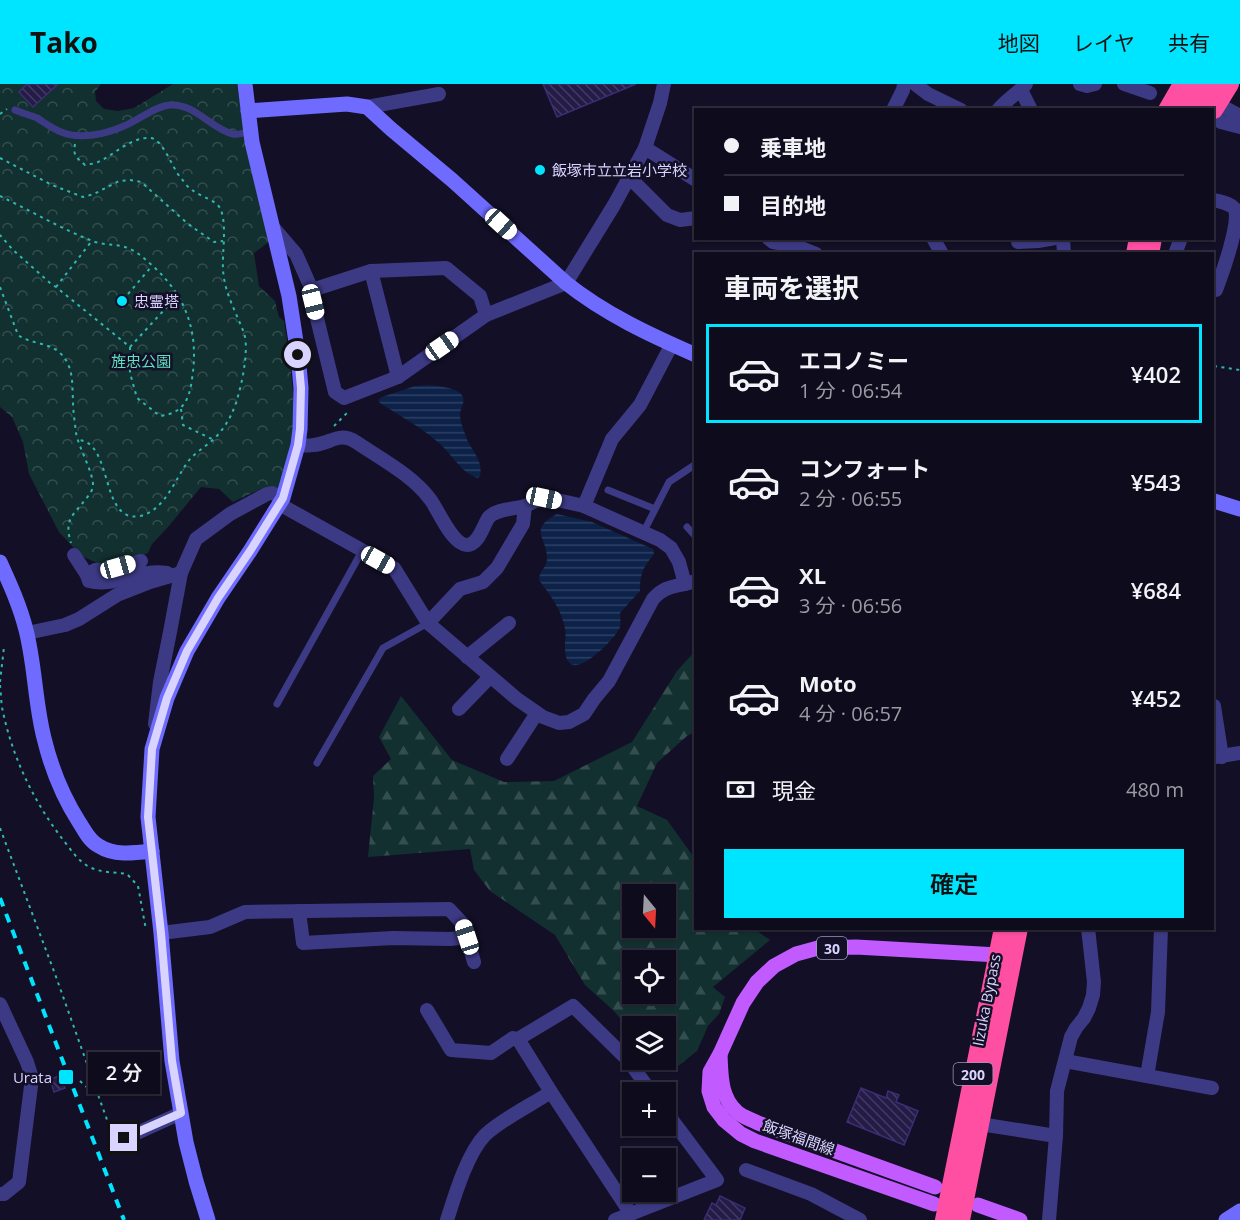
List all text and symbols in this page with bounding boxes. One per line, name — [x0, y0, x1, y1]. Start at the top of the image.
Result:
text: Tako — [30, 23, 98, 61]
text: 地図 — [998, 29, 1040, 57]
text: レイヤ — [1073, 29, 1135, 57]
text: 共有 — [1168, 29, 1210, 57]
text: 乗車地 — [760, 132, 826, 162]
place label: 飯塚市立立岩小学校 — [552, 160, 687, 180]
marker: 飯塚市立立岩小学校 — [533, 163, 547, 177]
text: 目的地 — [760, 190, 826, 220]
car — [482, 205, 520, 243]
text: 車両を選択 — [724, 269, 859, 306]
car — [300, 282, 326, 322]
place label: 忠霊塔 — [134, 291, 179, 311]
marker: 忠霊塔 — [115, 294, 129, 308]
car — [422, 328, 462, 364]
route start — [284, 341, 311, 368]
text: エコノミー — [799, 345, 909, 375]
icon: car — [727, 347, 781, 401]
park label: 旌忠公園 — [111, 351, 171, 371]
text: ¥402 — [1131, 359, 1181, 389]
text: 1 分 · 06:54 — [799, 377, 902, 404]
text: コンフォート — [799, 453, 930, 483]
icon: car — [727, 455, 781, 509]
text: ¥543 — [1131, 467, 1181, 497]
car — [525, 485, 563, 511]
text: 2 分 · 06:55 — [799, 485, 902, 512]
car — [358, 543, 398, 577]
car — [98, 553, 138, 581]
text: XL — [799, 560, 826, 590]
icon: car — [727, 563, 781, 617]
text: ¥684 — [1131, 575, 1181, 605]
text: 3 分 · 06:56 — [799, 592, 902, 619]
text: Moto — [799, 668, 857, 698]
icon: car — [727, 671, 781, 725]
text: ¥452 — [1131, 683, 1181, 713]
text: 4 分 · 06:57 — [799, 700, 902, 727]
icon: cash — [724, 773, 757, 806]
text: 現金 — [772, 775, 816, 805]
text: 480 m — [1126, 776, 1184, 803]
button: 確定 — [724, 849, 1184, 918]
north arrow — [622, 884, 676, 938]
map controls — [622, 884, 676, 1202]
car — [453, 917, 481, 957]
road number: 30 — [817, 937, 847, 959]
button: locate — [622, 950, 676, 1004]
street label: Iizuka Bypass — [967, 952, 1005, 1048]
button: layers — [622, 1016, 676, 1070]
callout: 2 分 — [88, 1051, 160, 1093]
text: 2 分 — [106, 1059, 142, 1086]
road number: 200 — [954, 1063, 992, 1085]
place label: Urata — [13, 1067, 52, 1087]
marker: Urata — [57, 1068, 75, 1086]
button: + — [622, 1082, 676, 1136]
street label: 飯塚福間線 — [760, 1115, 838, 1159]
route end — [110, 1124, 137, 1151]
button: − — [622, 1148, 676, 1202]

